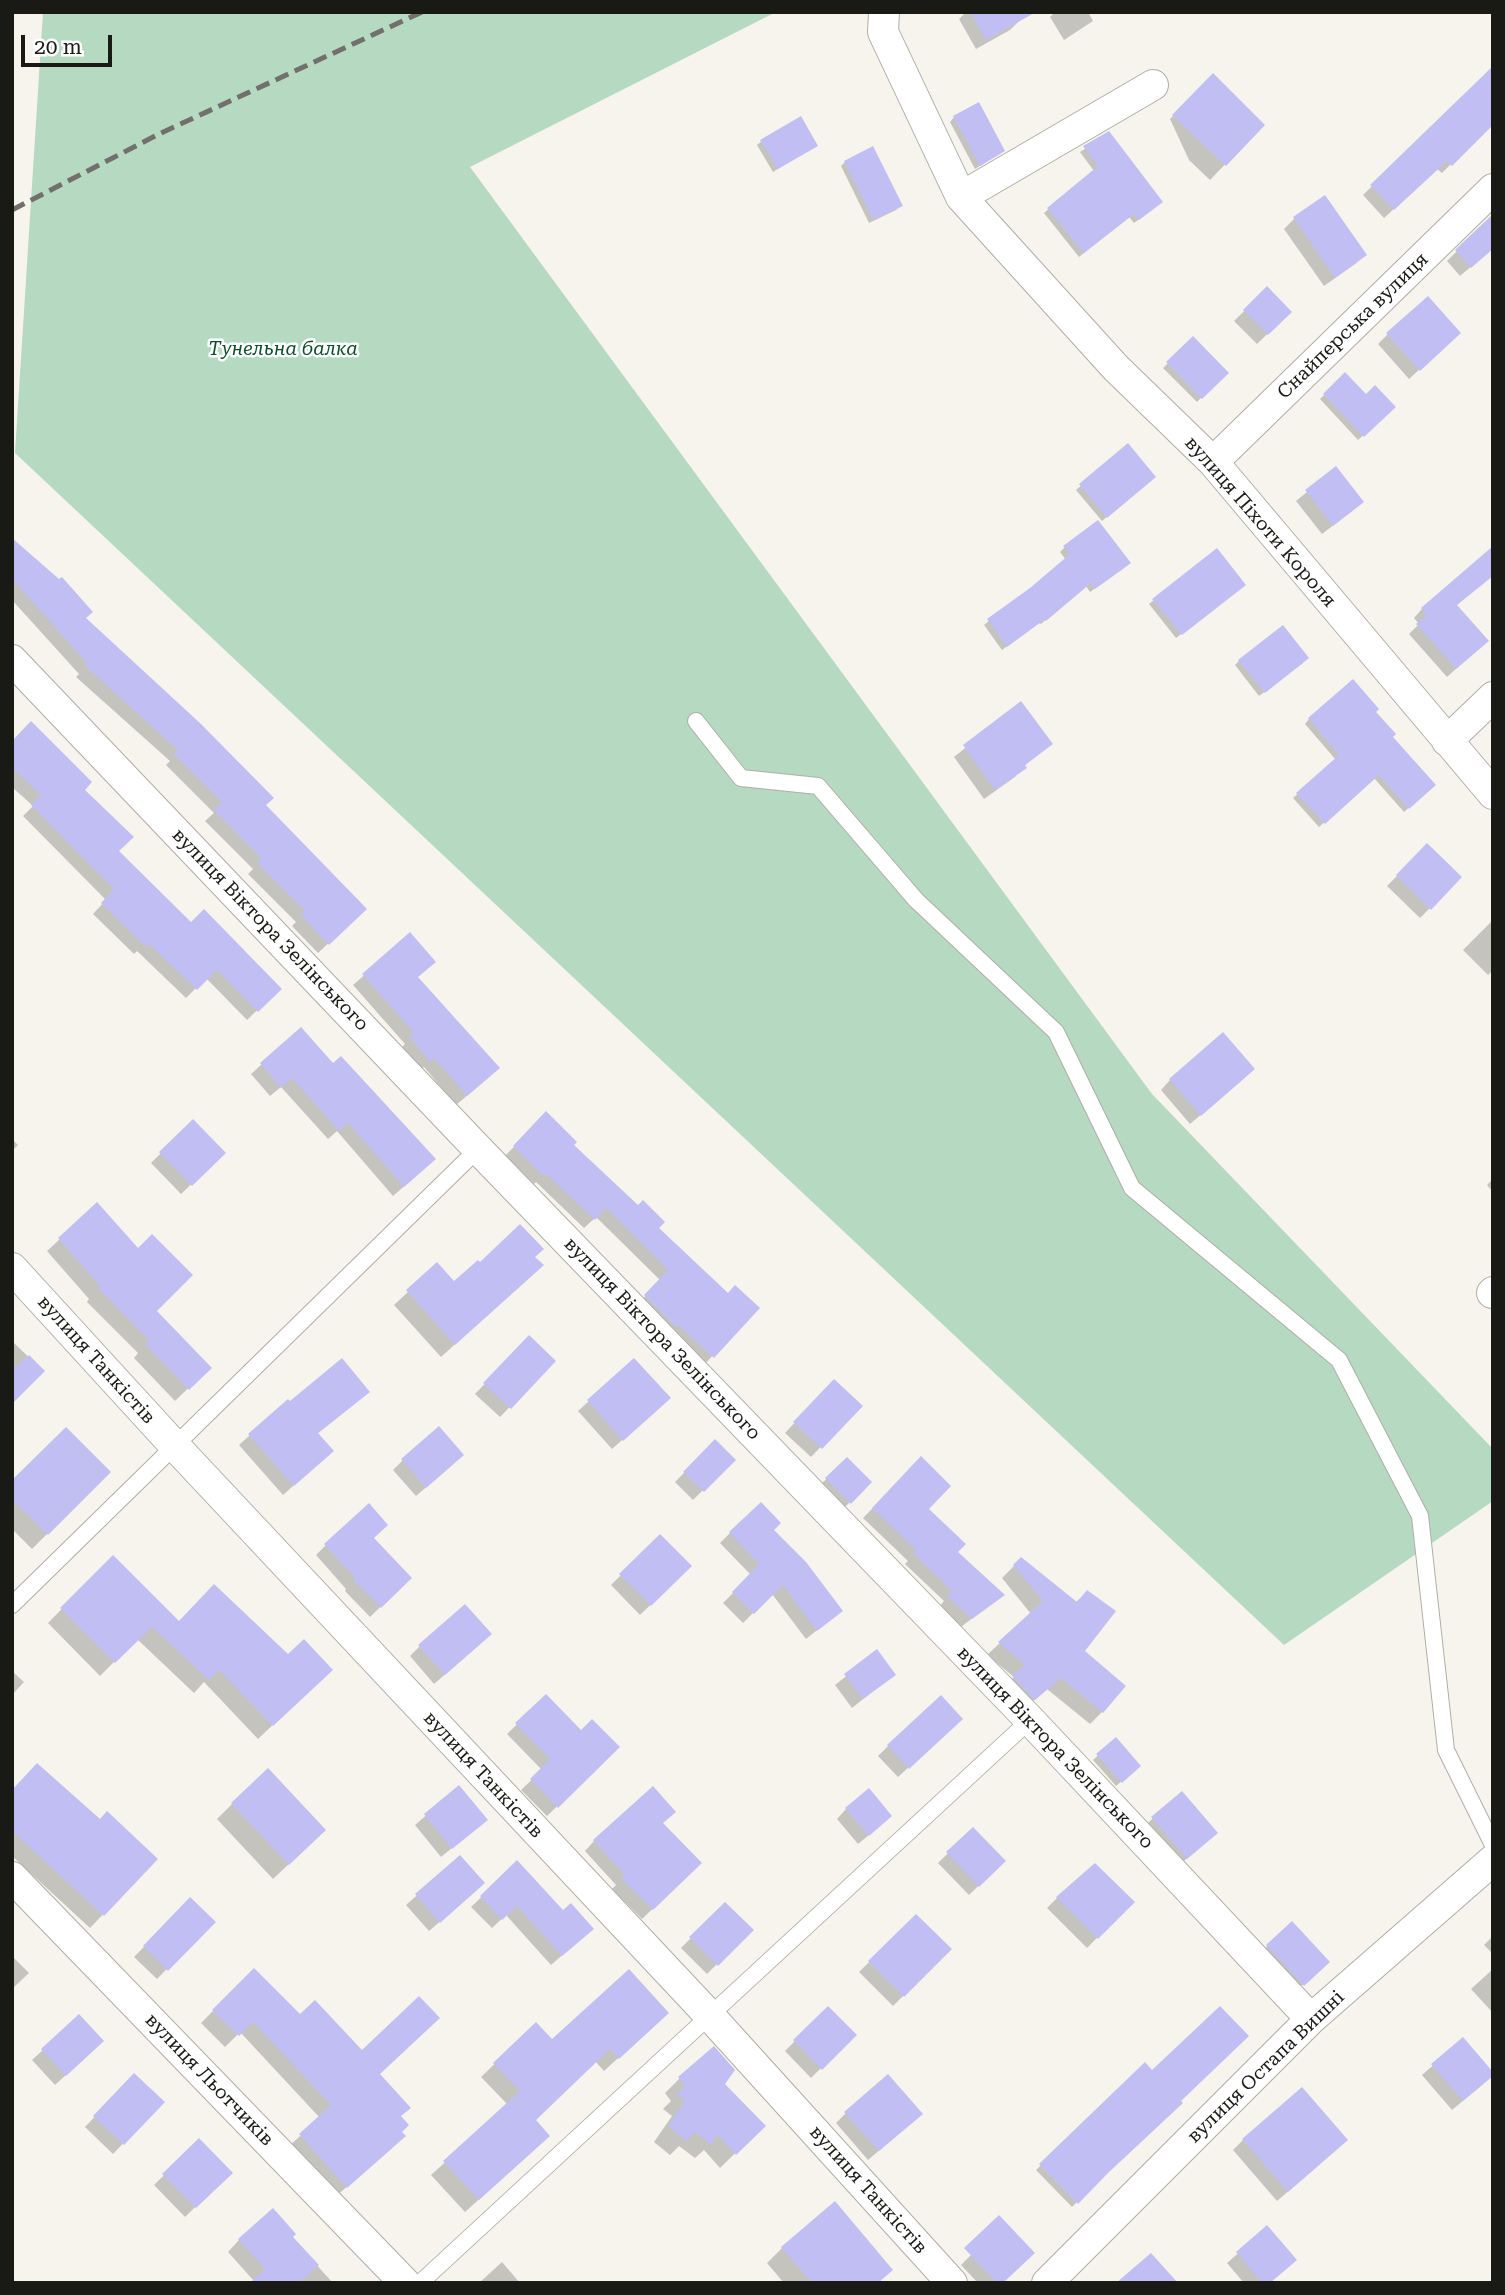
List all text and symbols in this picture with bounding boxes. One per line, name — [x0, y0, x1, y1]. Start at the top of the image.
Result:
scale bar — [24, 21, 116, 65]
text: 20 m — [34, 35, 82, 59]
street label: Снайперська вулиця — [1273, 248, 1433, 404]
park label: Тунельна балка — [208, 338, 358, 360]
street label: вулиця Піхоти Короля — [1180, 432, 1340, 612]
street label: вулиця Віктора Зелінського — [167, 824, 373, 1036]
street label: вулиця Віктора Зелінського — [559, 1233, 765, 1445]
street label: вулиця Танкістів — [32, 1291, 160, 1429]
street label: вулиця Віктора Зелінського — [952, 1642, 1158, 1854]
street label: вулиця Танкістів — [418, 1707, 548, 1843]
street label: вулиця Остапа Вишні — [1183, 1986, 1349, 2148]
street label: вулиця Льотчиків — [140, 2009, 278, 2151]
street label: вулиця Танкістів — [804, 2121, 932, 2259]

